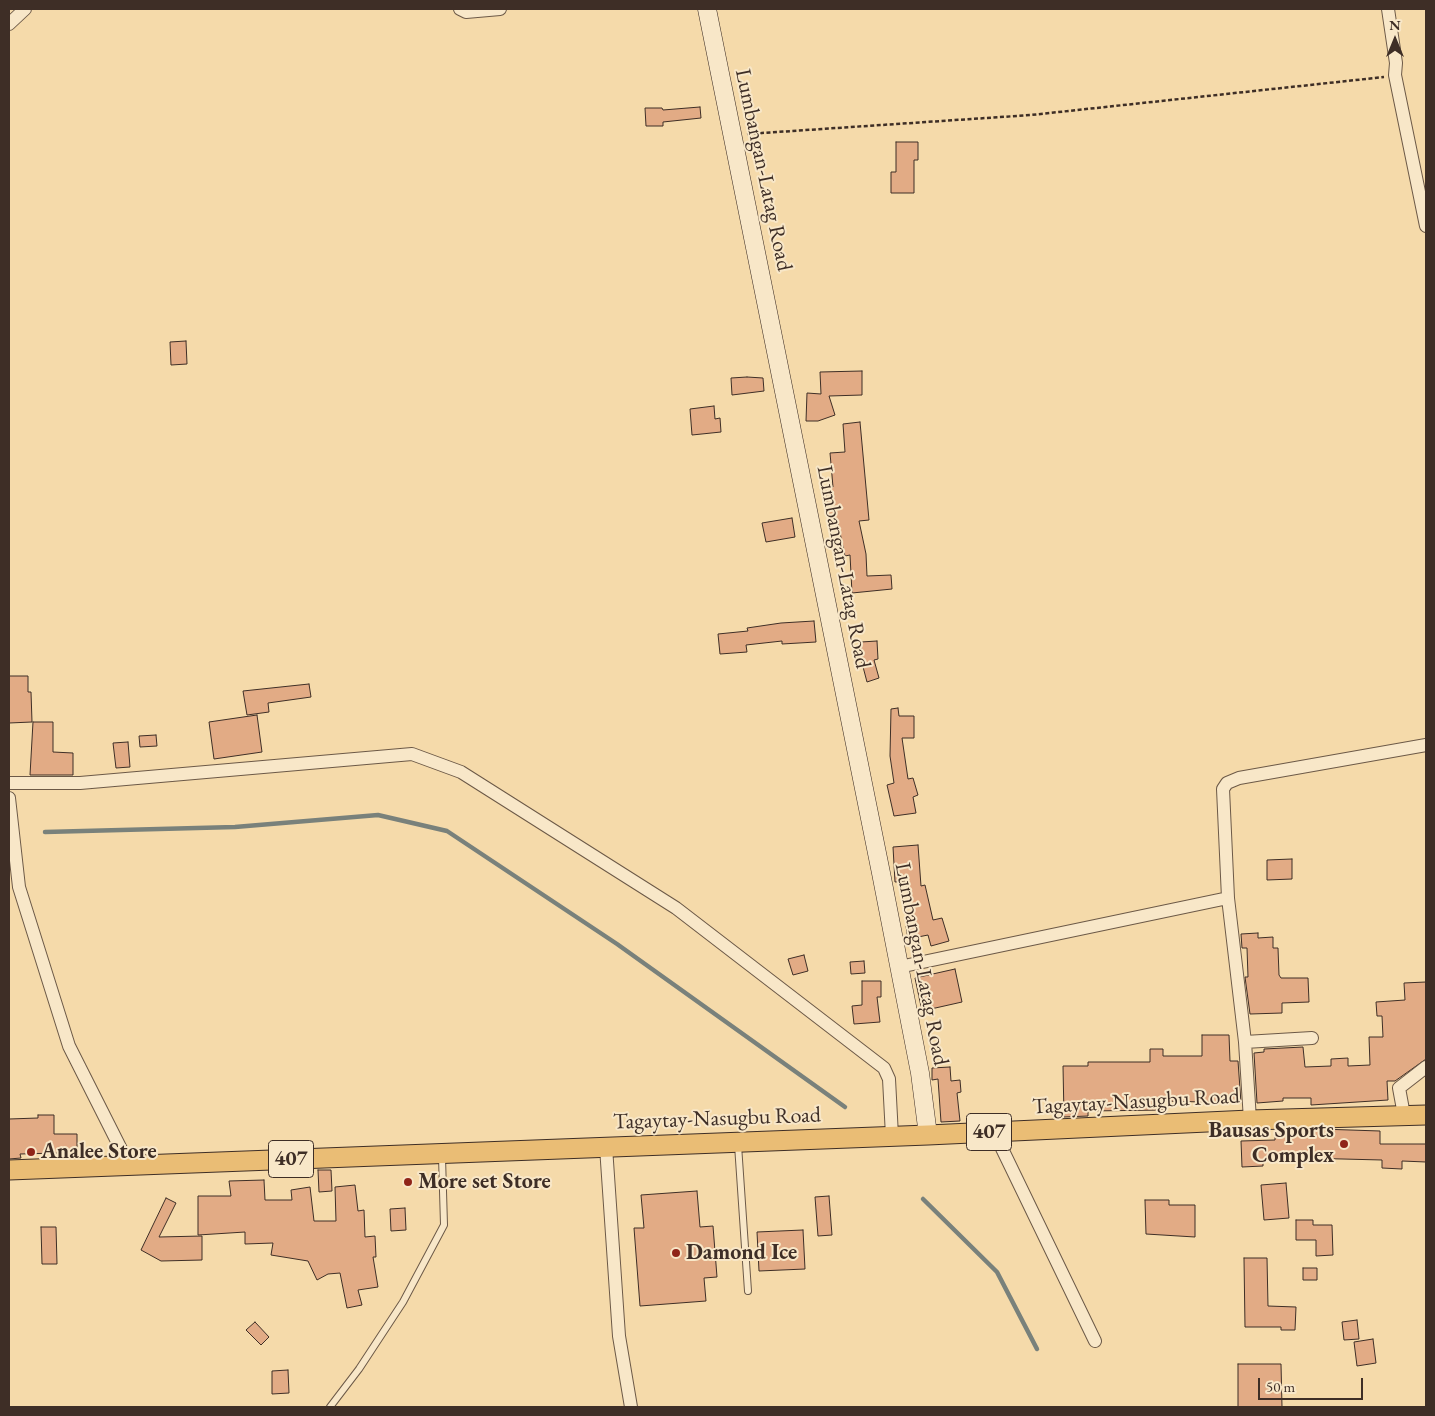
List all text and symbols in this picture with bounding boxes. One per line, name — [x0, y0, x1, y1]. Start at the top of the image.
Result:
north arrow — [1370, 15, 1420, 65]
text: N — [1389, 16, 1401, 34]
street label: Lumbangan-Latag Road — [729, 66, 797, 274]
street label: Lumbangan-Latag Road — [810, 463, 876, 671]
street label: Lumbangan-Latag Road — [888, 860, 954, 1068]
street label: Tagaytay-Nasugbu Road — [1031, 1083, 1241, 1121]
street label: Tagaytay-Nasugbu Road — [613, 1102, 821, 1136]
road number: 407 — [966, 1114, 1012, 1150]
place label: Bausas Sports Complex — [1208, 1118, 1334, 1170]
marker: Bausas Sports Complex — [1338, 1138, 1350, 1150]
place label: Analee Store — [41, 1139, 157, 1165]
road number: 407 — [268, 1140, 314, 1178]
marker: Analee Store — [25, 1146, 37, 1158]
place label: More set Store — [418, 1169, 551, 1195]
marker: More set Store — [402, 1176, 414, 1188]
place label: Damond Ice — [686, 1240, 797, 1266]
marker: Damond Ice — [670, 1247, 682, 1259]
scale bar — [1260, 1368, 1365, 1400]
text: 50 m — [1266, 1377, 1295, 1396]

